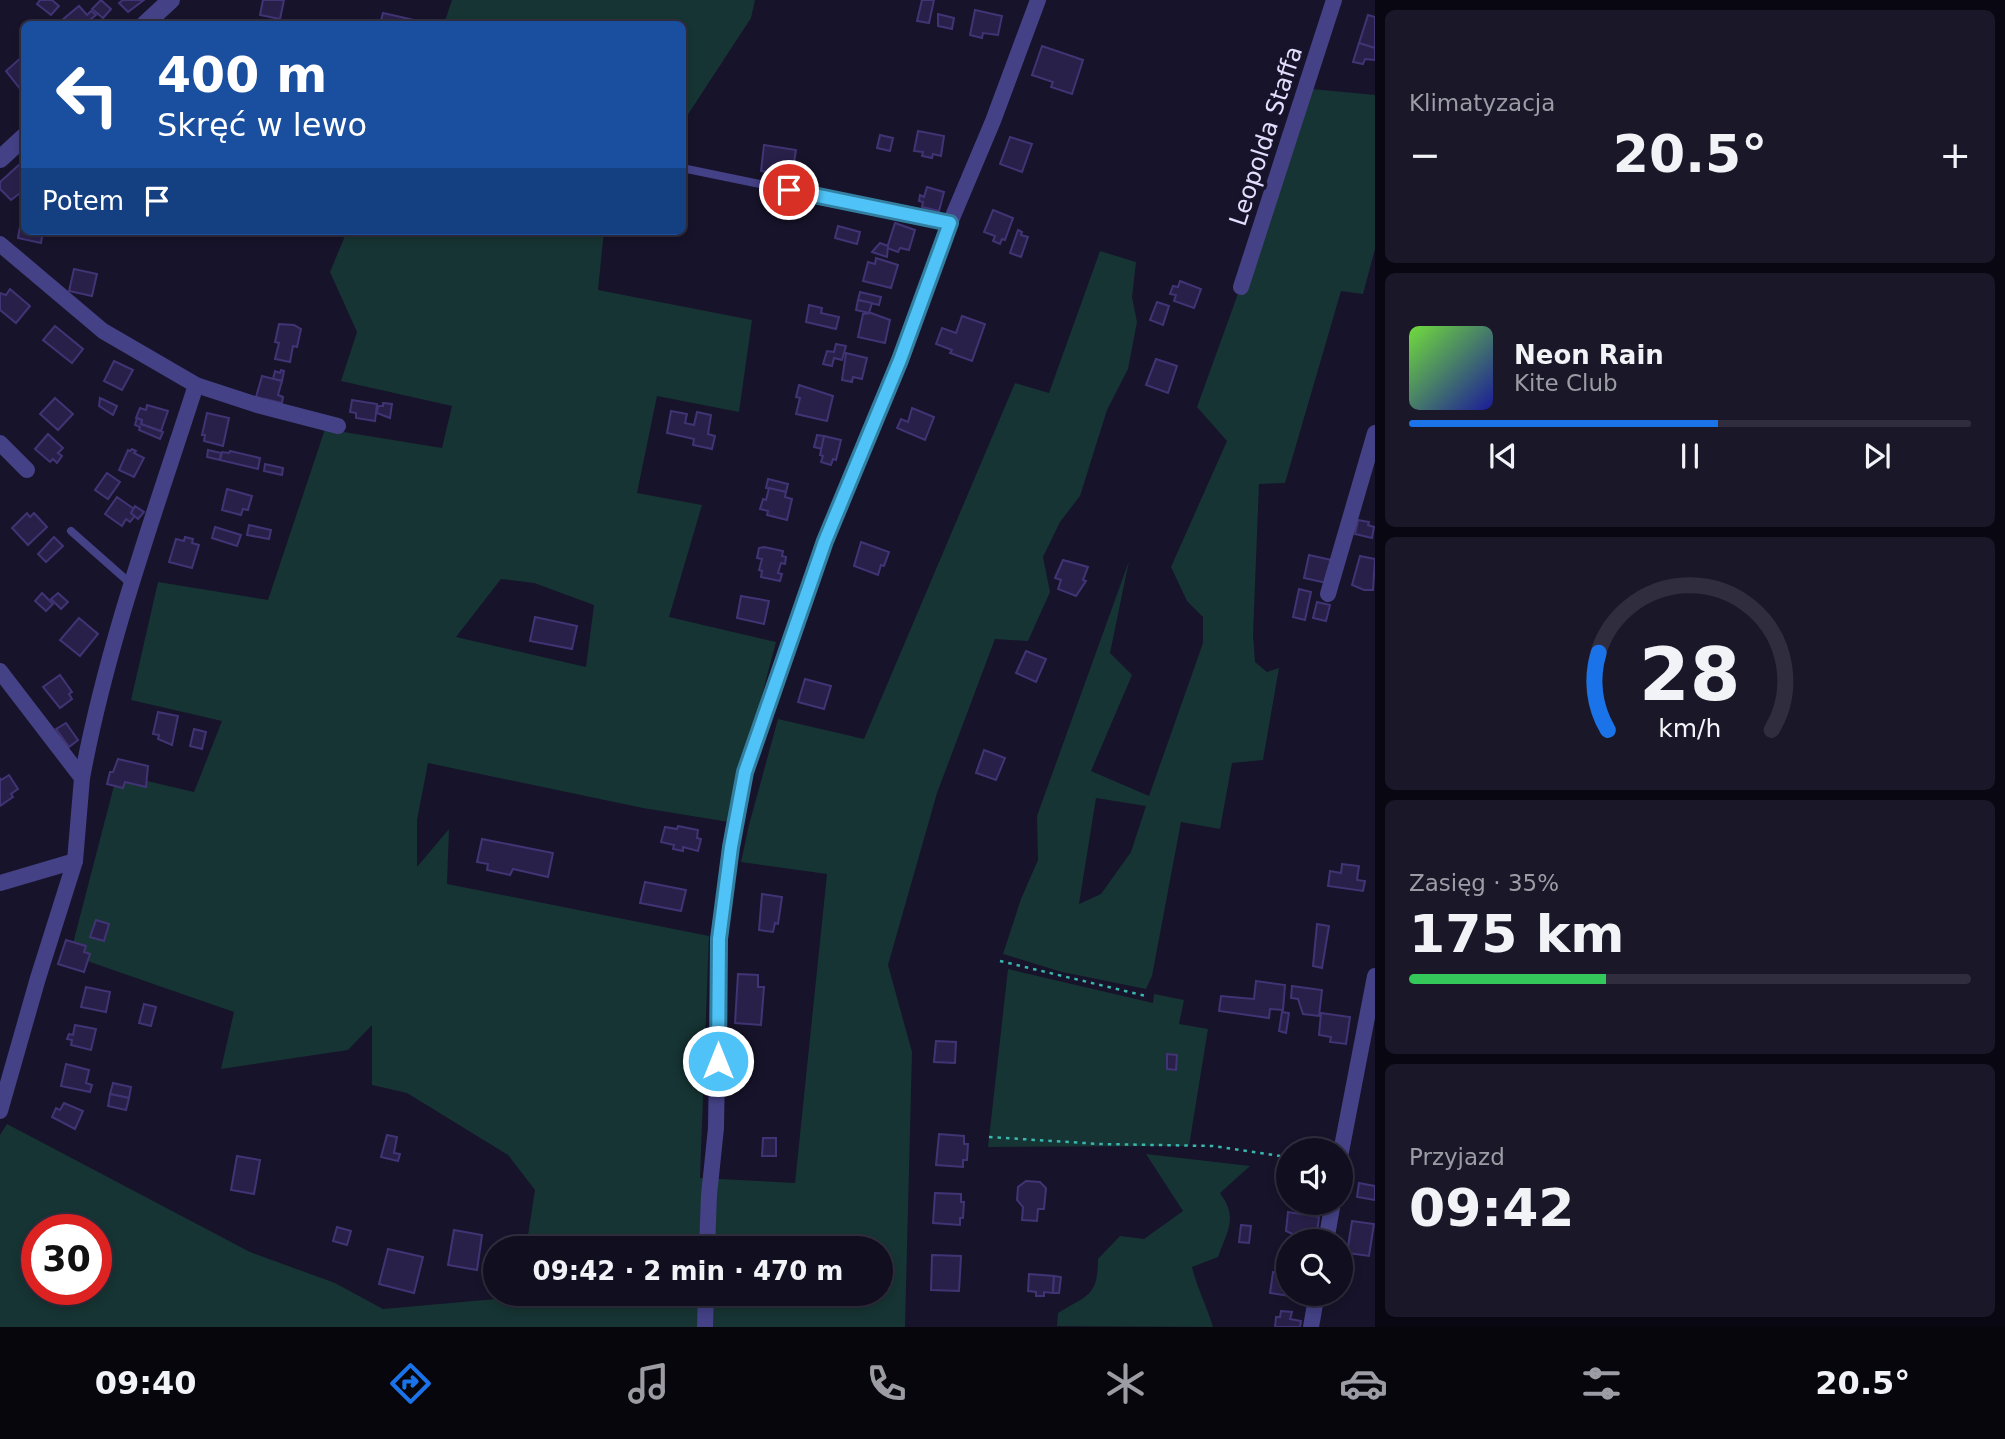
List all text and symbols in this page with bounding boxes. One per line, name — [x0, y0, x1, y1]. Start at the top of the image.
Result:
street label: Leopolda Staffa — [1224, 43, 1308, 229]
text: 400 m — [157, 47, 327, 104]
icon: left — [42, 49, 133, 140]
text: Klimatyzacja — [1409, 90, 1555, 116]
text: Skręć w lewo — [157, 106, 367, 144]
text: 20.5° — [1613, 124, 1767, 184]
text: − — [1409, 133, 1441, 177]
text: + — [1939, 133, 1971, 177]
pin — [759, 160, 819, 220]
icon: arrive — [770, 171, 808, 209]
icon: arrive — [138, 182, 176, 220]
text: Potem — [42, 186, 124, 216]
text: Neon Rain — [1514, 340, 1664, 370]
text: Kite Club — [1514, 370, 1618, 396]
icon: previous — [1484, 437, 1522, 475]
icon: pause — [1671, 437, 1709, 475]
icon: next — [1858, 437, 1896, 475]
text: 28 — [1639, 632, 1741, 717]
text: km/h — [1658, 713, 1722, 742]
text: Zasięg · 35% — [1409, 870, 1559, 896]
text: 175 km — [1409, 904, 1624, 964]
position arrow — [681, 1024, 755, 1098]
map controls — [1276, 1138, 1353, 1306]
button: sound — [1276, 1138, 1353, 1215]
text: Przyjazd — [1409, 1144, 1505, 1170]
text: 09:42 — [1409, 1178, 1575, 1238]
speed limit sign: 30 — [21, 1214, 112, 1305]
button: search — [1276, 1229, 1353, 1306]
text: 09:42 · 2 min · 470 m — [533, 1256, 843, 1286]
icon: directions — [386, 1359, 435, 1408]
icon: music — [624, 1359, 673, 1408]
icon: phone — [862, 1359, 911, 1408]
icon: climate — [1101, 1359, 1150, 1408]
icon: car — [1339, 1359, 1388, 1408]
icon: filters — [1577, 1359, 1626, 1408]
text: 09:40 — [95, 1364, 196, 1402]
text: 20.5° — [1815, 1364, 1910, 1402]

